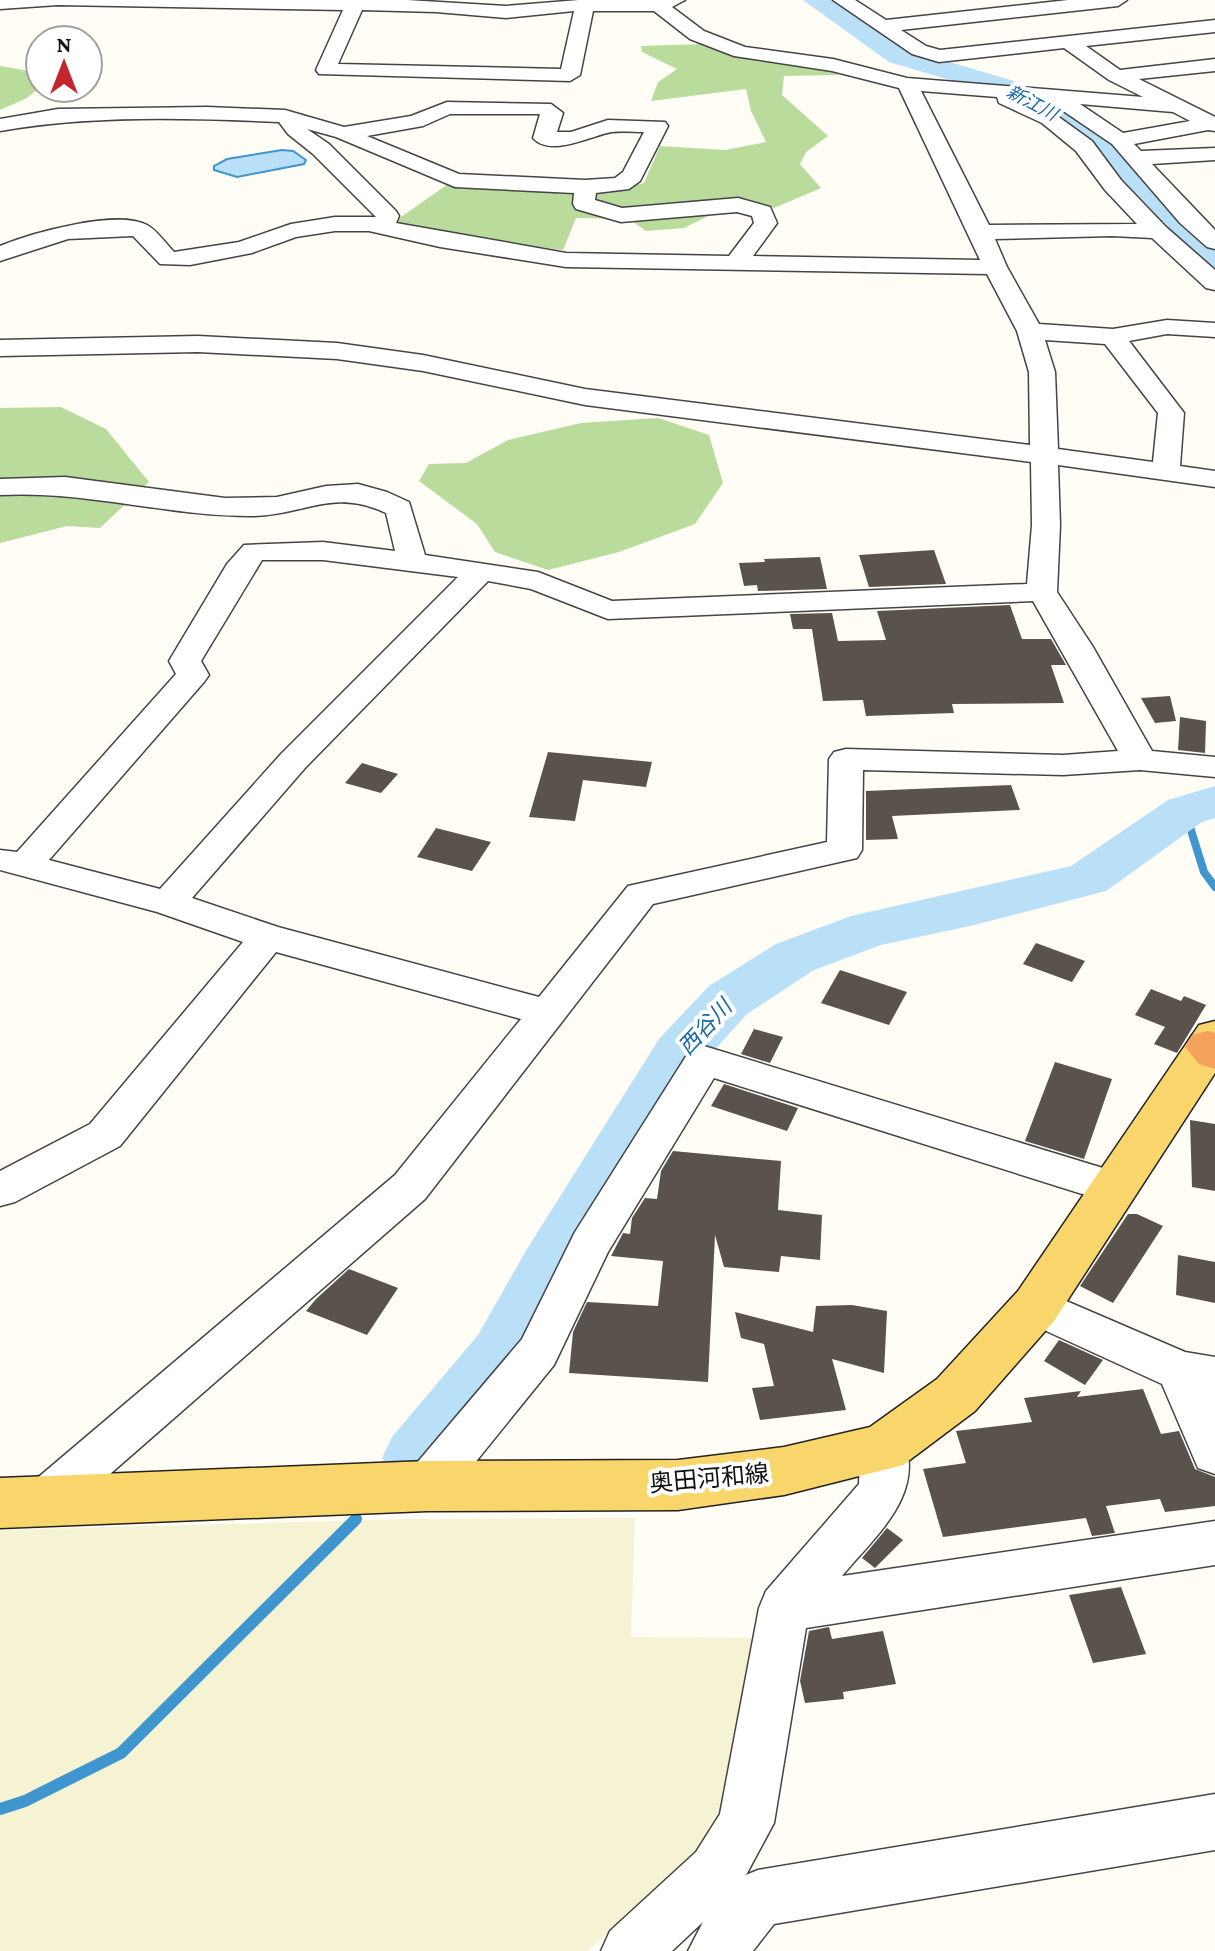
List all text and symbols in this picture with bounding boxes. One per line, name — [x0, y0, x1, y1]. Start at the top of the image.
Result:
north arrow — [24, 24, 104, 104]
text: N — [57, 32, 72, 57]
water label: 新江川 — [1003, 81, 1062, 125]
water label: 西谷川 — [673, 993, 738, 1060]
street label: 奥田河和線 — [648, 1459, 770, 1497]

